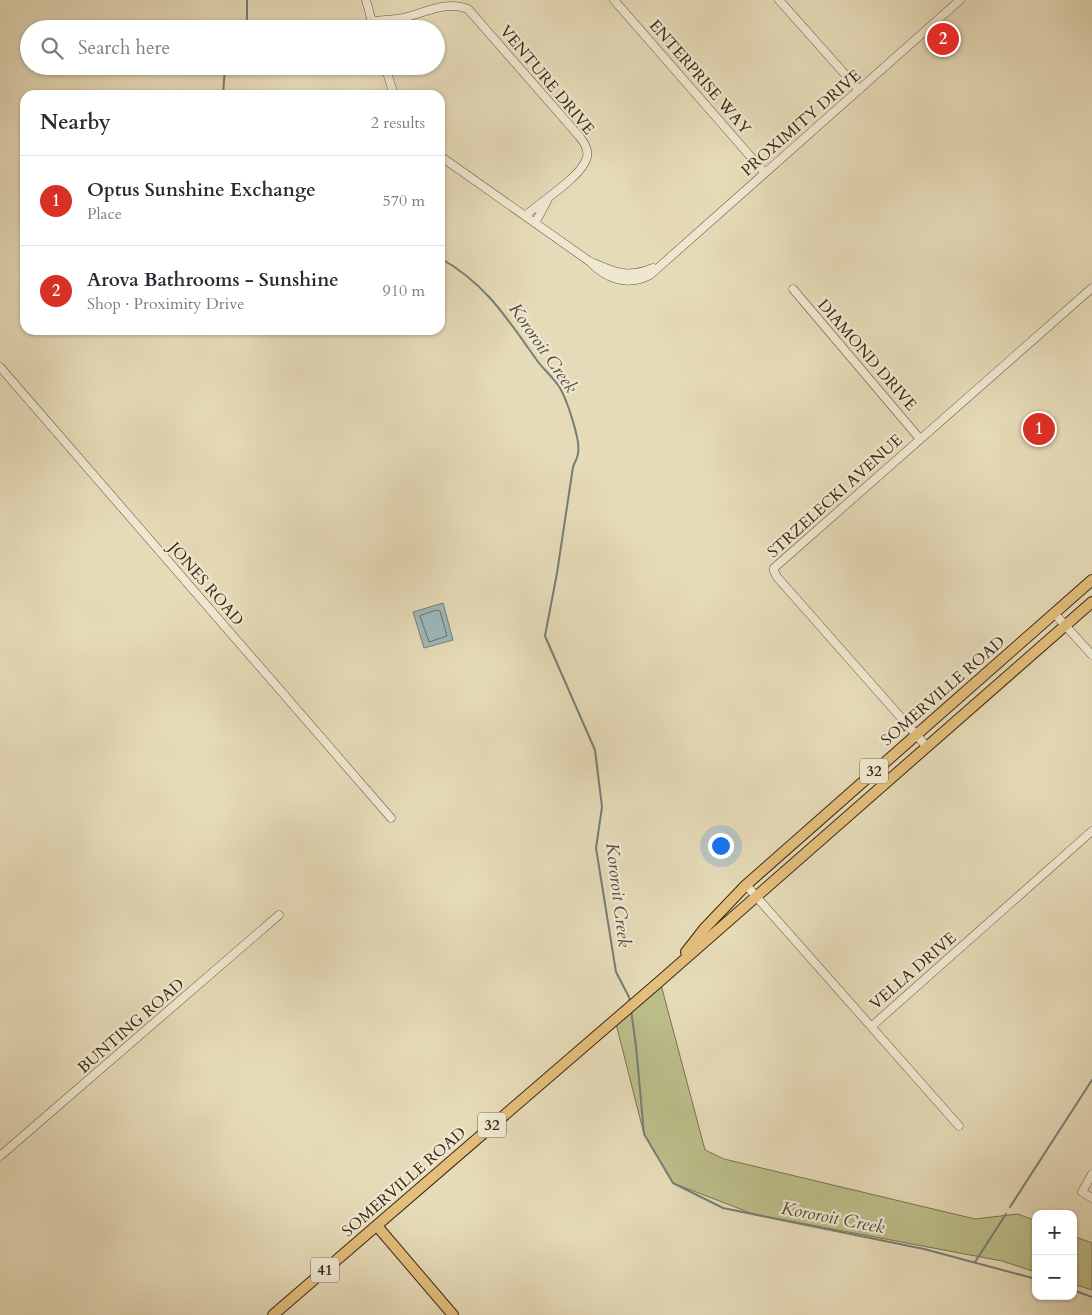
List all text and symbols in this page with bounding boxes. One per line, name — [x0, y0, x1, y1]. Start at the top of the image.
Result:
street label: ENTERPRISE WAY — [644, 15, 756, 139]
search box — [20, 20, 445, 75]
pin: 2 — [927, 20, 959, 58]
street label: VENTURE DRIVE — [495, 21, 599, 139]
icon: search — [38, 34, 66, 62]
text: Search here — [78, 35, 170, 61]
street label: PROXIMITY DRIVE — [736, 65, 866, 181]
text: Nearby — [40, 108, 111, 137]
text: 2 results — [371, 112, 425, 134]
text: Optus Sunshine Exchange — [87, 177, 316, 203]
text: 1 — [52, 190, 60, 212]
text: 570 m — [383, 190, 425, 212]
text: Place — [87, 203, 122, 225]
text: Arova Bathrooms - Sunshine — [87, 267, 339, 293]
text: 2 — [52, 280, 60, 302]
text: 910 m — [383, 280, 425, 302]
text: Shop · Proximity Drive — [87, 293, 245, 315]
street label: DIAMOND DRIVE — [812, 295, 922, 415]
water label: Kororoit Creek — [503, 298, 583, 398]
pin: 1 — [1023, 410, 1055, 448]
street label: STRZELECKI AVENUE — [763, 429, 908, 563]
street label: JONES ROAD — [162, 536, 249, 631]
street label: SOMERVILLE ROAD — [876, 631, 1010, 751]
road number: 32 — [860, 758, 888, 784]
your location — [708, 833, 734, 859]
water label: Kororoit Creek — [599, 841, 637, 949]
street label: VELLA DRIVE — [865, 927, 961, 1015]
street label: BUNTING ROAD — [73, 974, 189, 1078]
road number: 32 — [478, 1112, 506, 1138]
street label: SOMERVILLE ROAD — [337, 1122, 471, 1242]
water label: Kororoit Creek — [779, 1196, 887, 1240]
map controls — [1032, 1210, 1077, 1300]
button: + — [1032, 1210, 1077, 1255]
button: − — [1032, 1255, 1077, 1300]
road number: 41 — [311, 1258, 339, 1282]

